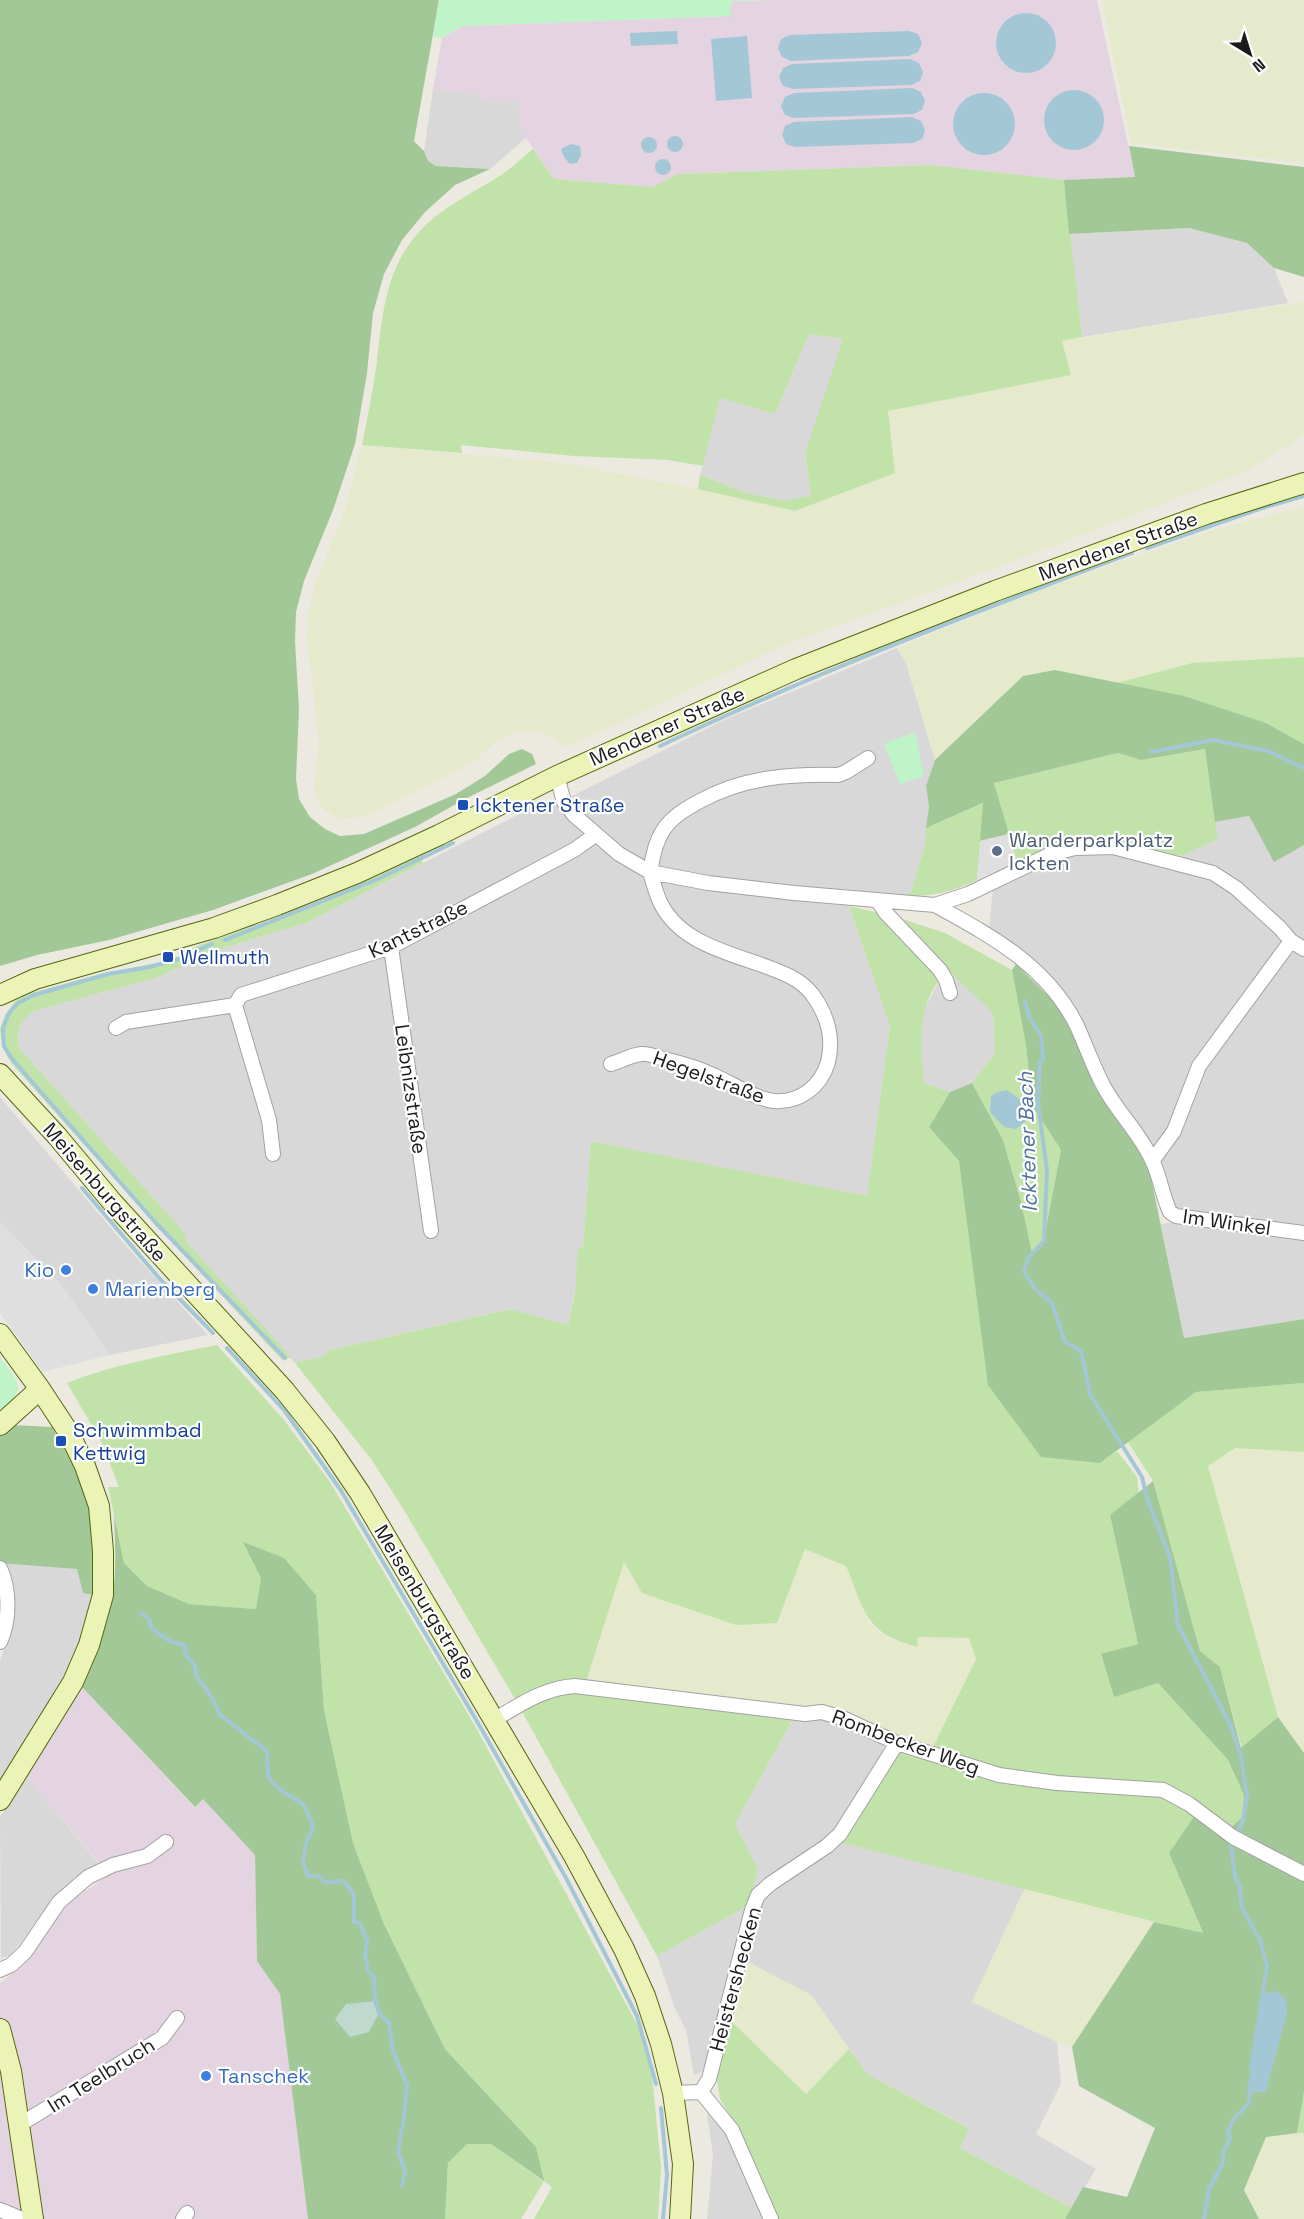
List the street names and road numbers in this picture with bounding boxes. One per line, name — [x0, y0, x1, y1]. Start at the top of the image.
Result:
street label: Mendener Straße — [1035, 505, 1201, 587]
street label: Mendener Straße — [585, 680, 749, 772]
street label: Kantstraße — [364, 894, 472, 964]
street label: Leibnizstraße — [389, 1022, 433, 1156]
street label: Hegelstraße — [650, 1045, 768, 1109]
street label: Meisenburgstraße — [37, 1117, 173, 1267]
street label: Im Winkel — [1181, 1203, 1273, 1241]
street label: Meisenburgstraße — [368, 1520, 482, 1684]
street label: Rombecker Weg — [829, 1703, 983, 1781]
street label: Heistershecken — [703, 1904, 767, 2054]
street label: Im Teelbruch — [42, 2032, 160, 2118]

